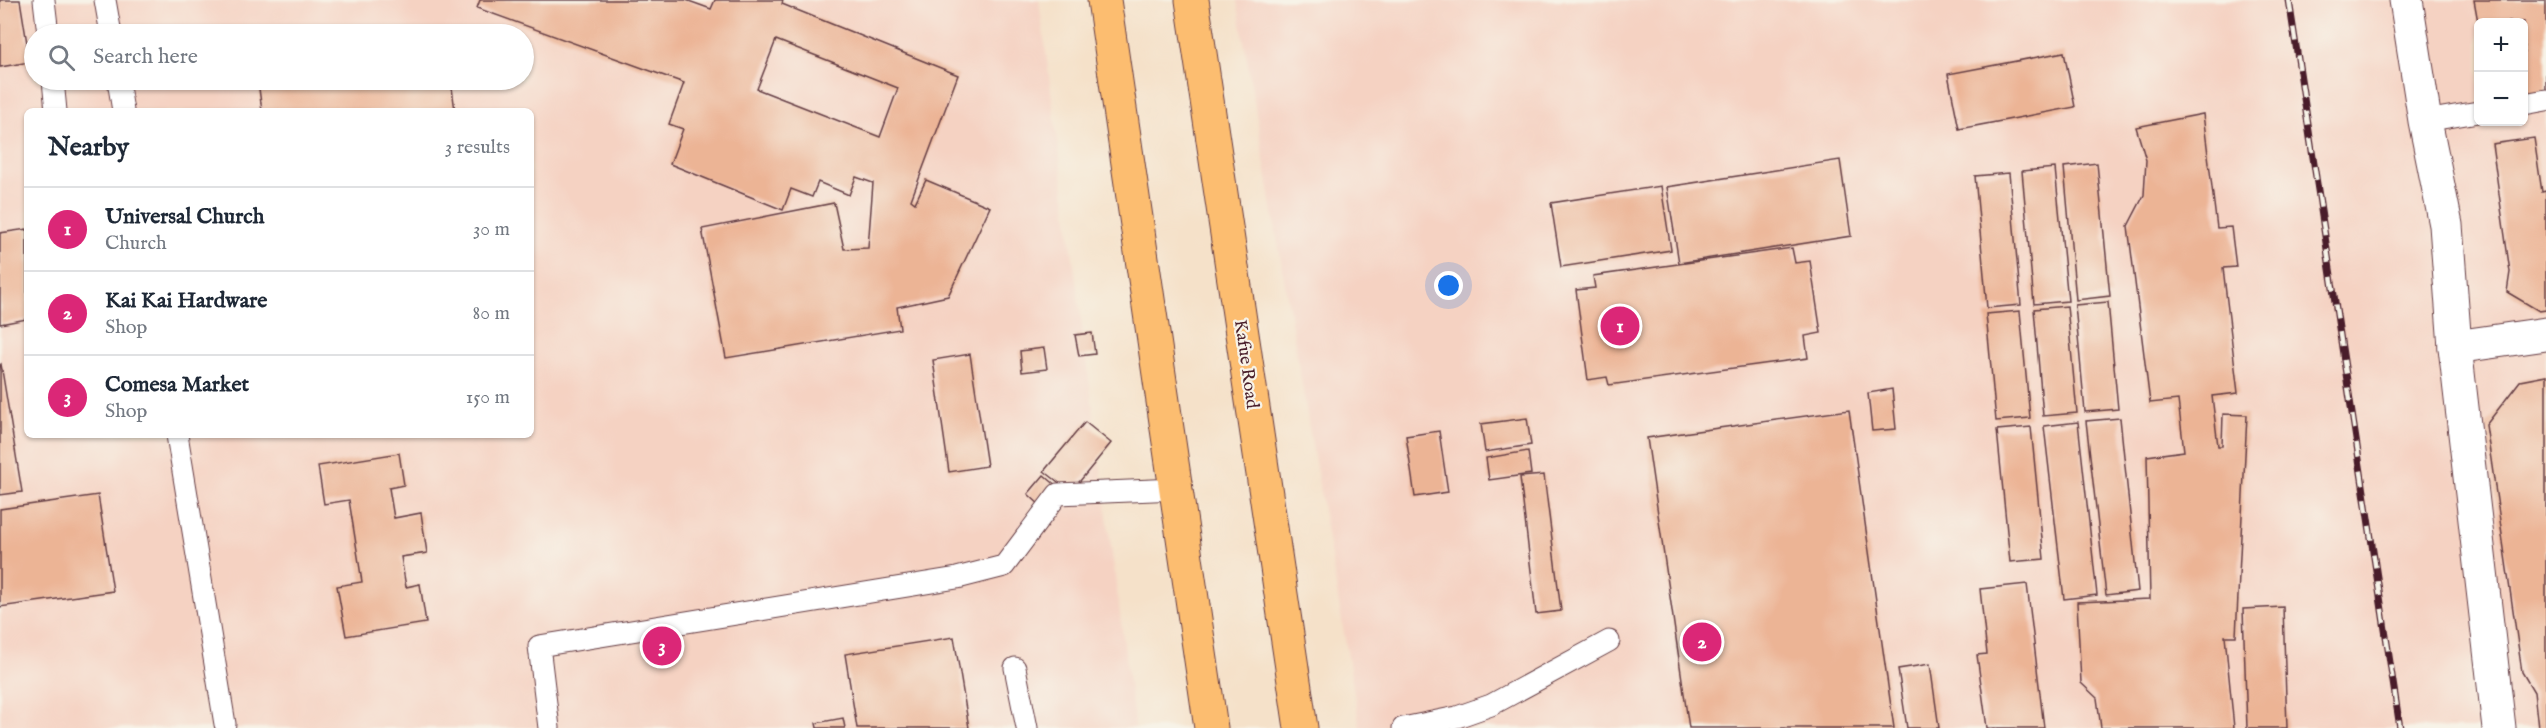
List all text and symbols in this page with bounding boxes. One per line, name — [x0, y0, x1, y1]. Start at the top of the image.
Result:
map controls — [2474, 18, 2528, 126]
button: + — [2474, 18, 2528, 72]
search box — [24, 24, 534, 90]
icon: search — [45, 41, 78, 74]
text: Search here — [93, 43, 198, 71]
button: − — [2474, 72, 2528, 126]
text: Nearby — [48, 131, 129, 164]
text: 3 results — [445, 135, 510, 160]
text: Universal Church — [105, 203, 264, 231]
text: 1 — [64, 217, 71, 242]
text: 30 m — [473, 217, 510, 242]
text: Church — [105, 231, 167, 256]
your location — [1434, 271, 1463, 300]
text: Kai Kai Hardware — [105, 287, 267, 315]
text: 2 — [63, 301, 72, 326]
text: 80 m — [473, 301, 510, 326]
pin: 1 — [1600, 304, 1640, 348]
text: Shop — [105, 315, 147, 340]
street label: Kafue Road — [1228, 318, 1263, 411]
text: Comesa Market — [105, 371, 249, 399]
text: 3 — [64, 385, 71, 410]
text: 150 m — [466, 385, 510, 410]
text: Shop — [105, 399, 147, 424]
pin: 2 — [1682, 620, 1722, 664]
pin: 3 — [642, 624, 682, 668]

